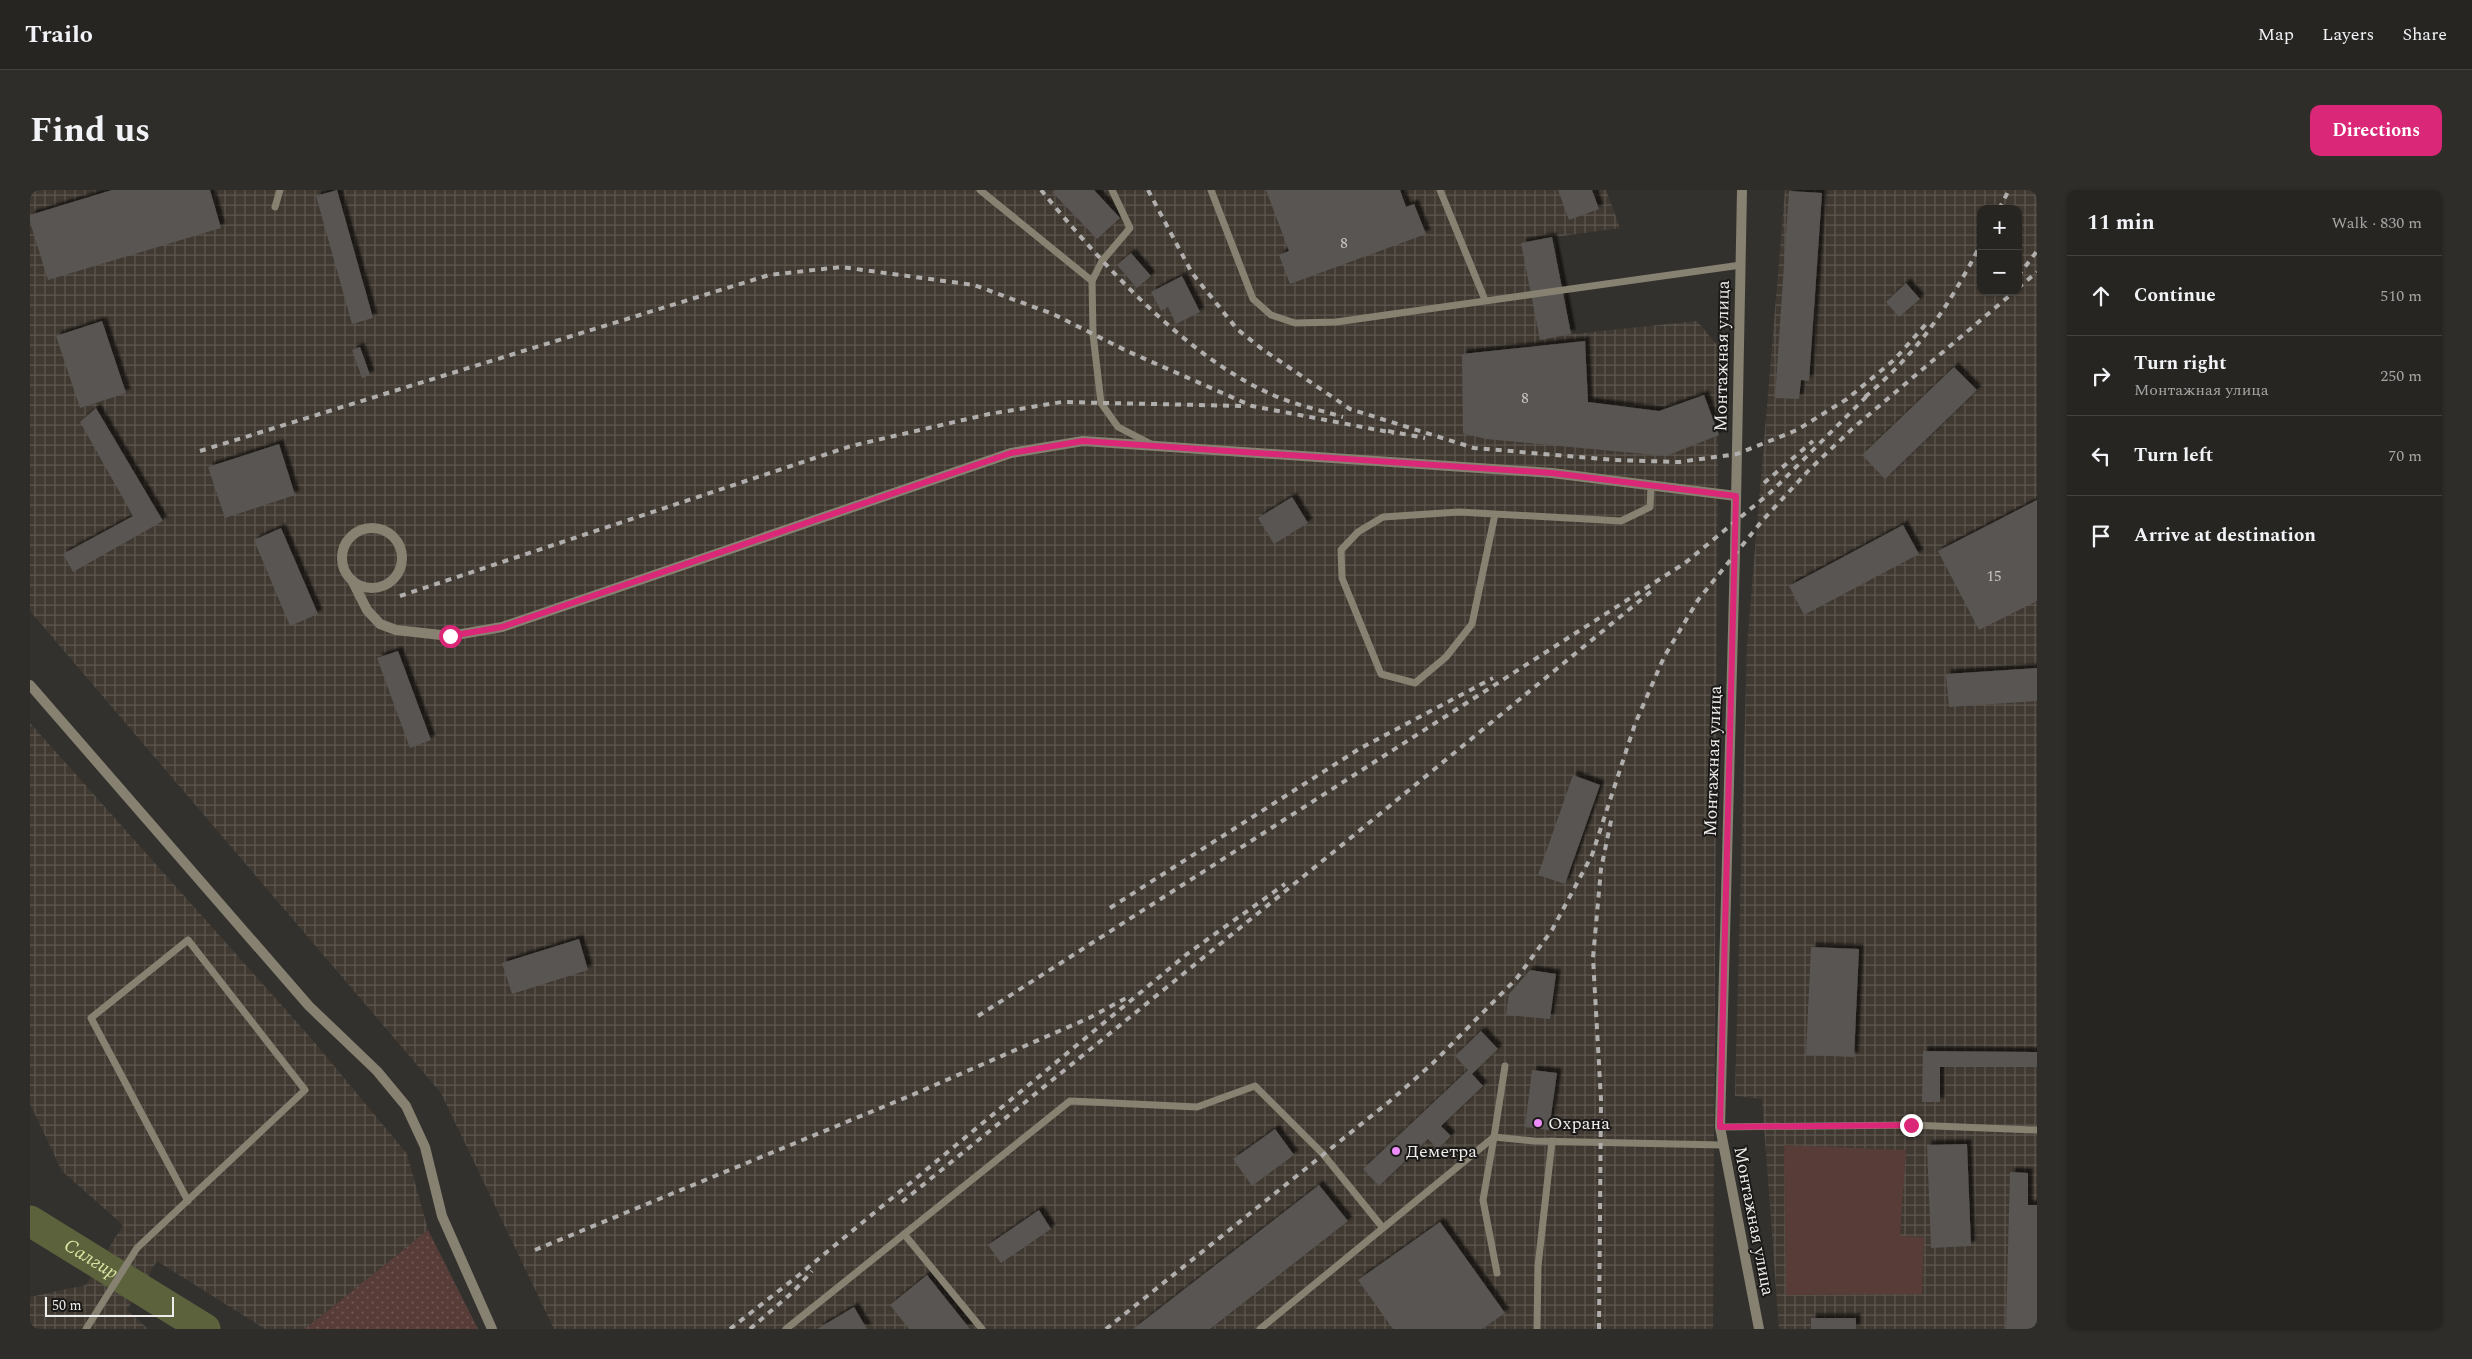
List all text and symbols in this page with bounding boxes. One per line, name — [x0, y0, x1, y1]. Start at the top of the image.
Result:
text: Trailo — [25, 17, 93, 53]
text: Map — [2258, 21, 2294, 48]
text: Layers — [2322, 21, 2374, 48]
text: Share — [2402, 21, 2447, 48]
text: Find us — [30, 104, 150, 157]
button: Directions — [2310, 105, 2442, 156]
map controls — [1977, 205, 2022, 295]
button: + — [1977, 205, 2022, 250]
text: 11 min — [2087, 207, 2155, 239]
text: Walk · 830 m — [2331, 211, 2422, 235]
house number: 8 — [1340, 232, 1348, 255]
button: − — [1977, 250, 2022, 295]
street label: Монтажная улица — [1707, 280, 1737, 432]
text: Continue — [2134, 281, 2216, 310]
icon: ahead — [2087, 282, 2115, 310]
text: 510 m — [2380, 284, 2422, 308]
text: Turn right — [2134, 349, 2227, 378]
icon: right — [2087, 362, 2115, 390]
text: 250 m — [2380, 364, 2422, 388]
text: Монтажная улица — [2134, 378, 2269, 402]
house number: 8 — [1521, 387, 1529, 410]
text: Turn left — [2134, 441, 2213, 470]
icon: left — [2087, 442, 2115, 470]
text: 70 m — [2388, 444, 2422, 468]
text: Arrive at destination — [2134, 521, 2316, 550]
icon: arrive — [2087, 522, 2115, 550]
house number: 15 — [1986, 565, 2002, 588]
route start — [439, 625, 462, 648]
street label: Монтажная улица — [1697, 685, 1729, 837]
place label: Охрана — [1548, 1110, 1610, 1137]
route end — [1900, 1114, 1923, 1137]
marker: Охрана — [1532, 1117, 1544, 1129]
place label: Деметра — [1406, 1138, 1477, 1165]
street label: Монтажная улица — [1726, 1144, 1782, 1298]
marker: Деметра — [1390, 1145, 1402, 1157]
water label: Салгир — [58, 1231, 124, 1287]
scale bar — [45, 1294, 174, 1317]
text: 50 m — [52, 1295, 82, 1316]

